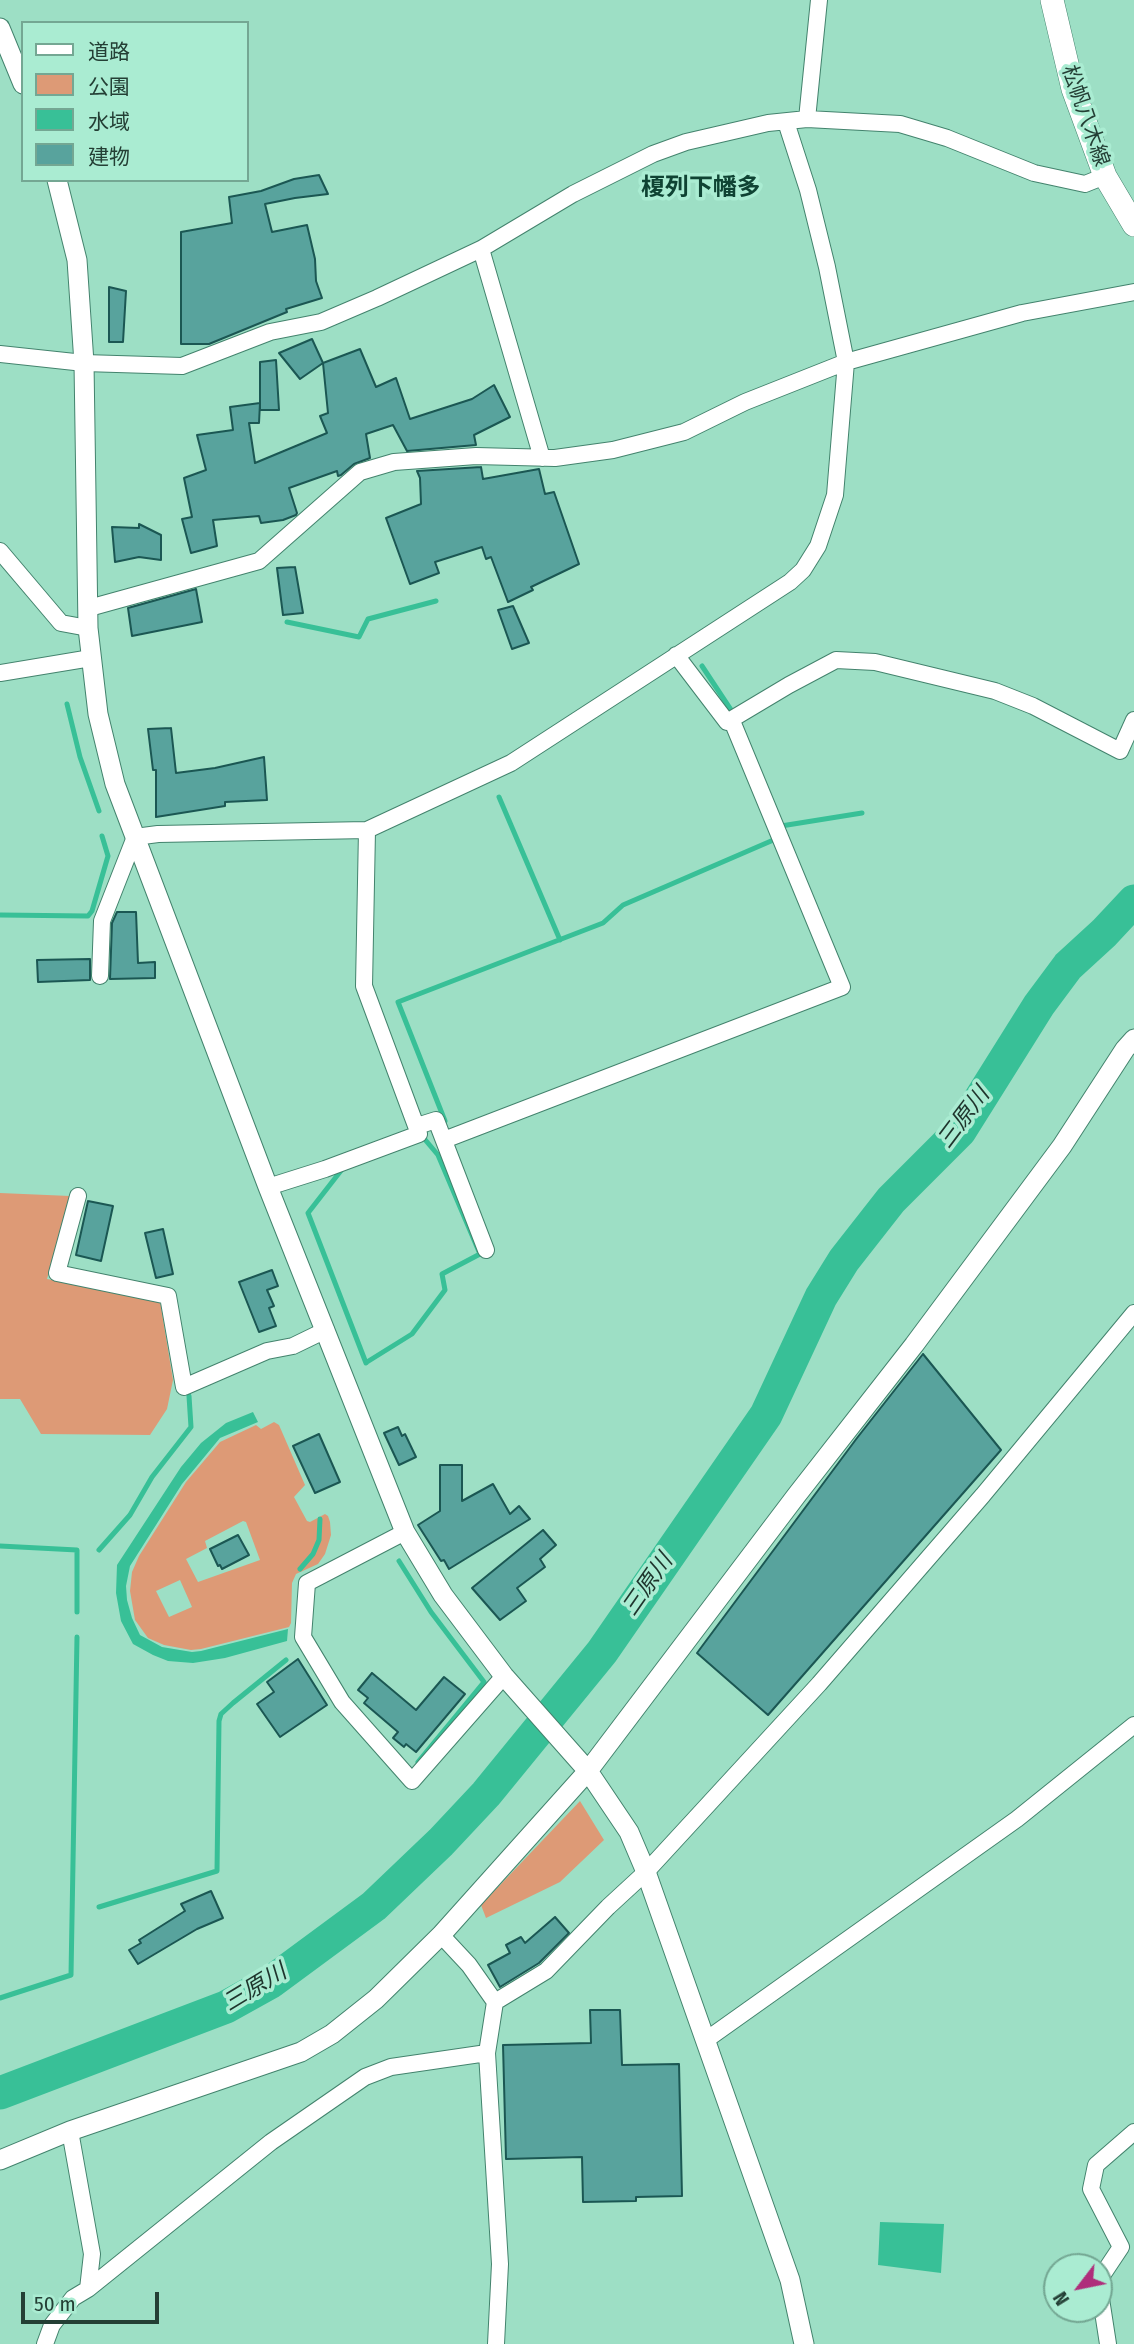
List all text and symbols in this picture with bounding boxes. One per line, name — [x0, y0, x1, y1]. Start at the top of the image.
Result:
legend — [21, 21, 248, 182]
text: 道路 — [88, 39, 130, 65]
street label: 松帆八木線 — [1056, 62, 1114, 170]
text: 公園 — [88, 74, 130, 100]
text: 水域 — [88, 109, 130, 135]
text: 建物 — [88, 144, 130, 170]
district label: 榎列下幡多 — [641, 174, 761, 202]
water label: 三原川 — [932, 1082, 996, 1154]
water label: 三原川 — [617, 1549, 679, 1621]
water label: 三原川 — [218, 1958, 292, 2018]
north arrow — [1043, 2253, 1113, 2323]
scale bar — [24, 2278, 163, 2322]
text: N — [1049, 2287, 1074, 2309]
text: 50 m — [34, 2291, 76, 2317]

